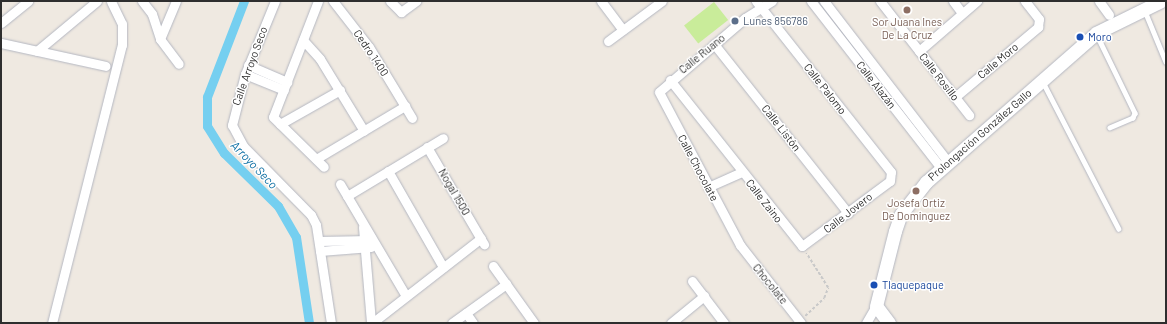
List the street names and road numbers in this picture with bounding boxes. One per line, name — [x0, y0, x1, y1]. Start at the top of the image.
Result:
street label: Calle Arroyo Seco — [230, 25, 270, 107]
street label: Cedro 1400 — [351, 27, 391, 79]
street label: Calle Ruano — [676, 31, 728, 77]
street label: Calle Moro — [975, 40, 1021, 82]
street label: Calle Rosillo — [916, 50, 962, 104]
street label: Calle Alazán — [853, 59, 899, 111]
street label: Calle Palomo — [801, 61, 849, 117]
street label: Prolongación González Gallo — [925, 86, 1035, 184]
street label: Calle Listón — [759, 102, 803, 154]
street label: Calle Chocolate — [675, 133, 721, 203]
street label: Nogal 1500 — [435, 166, 473, 218]
street label: Calle Zaino — [743, 177, 785, 225]
street label: Calle Jovero — [821, 190, 875, 236]
street label: Chocolate — [750, 261, 790, 307]

